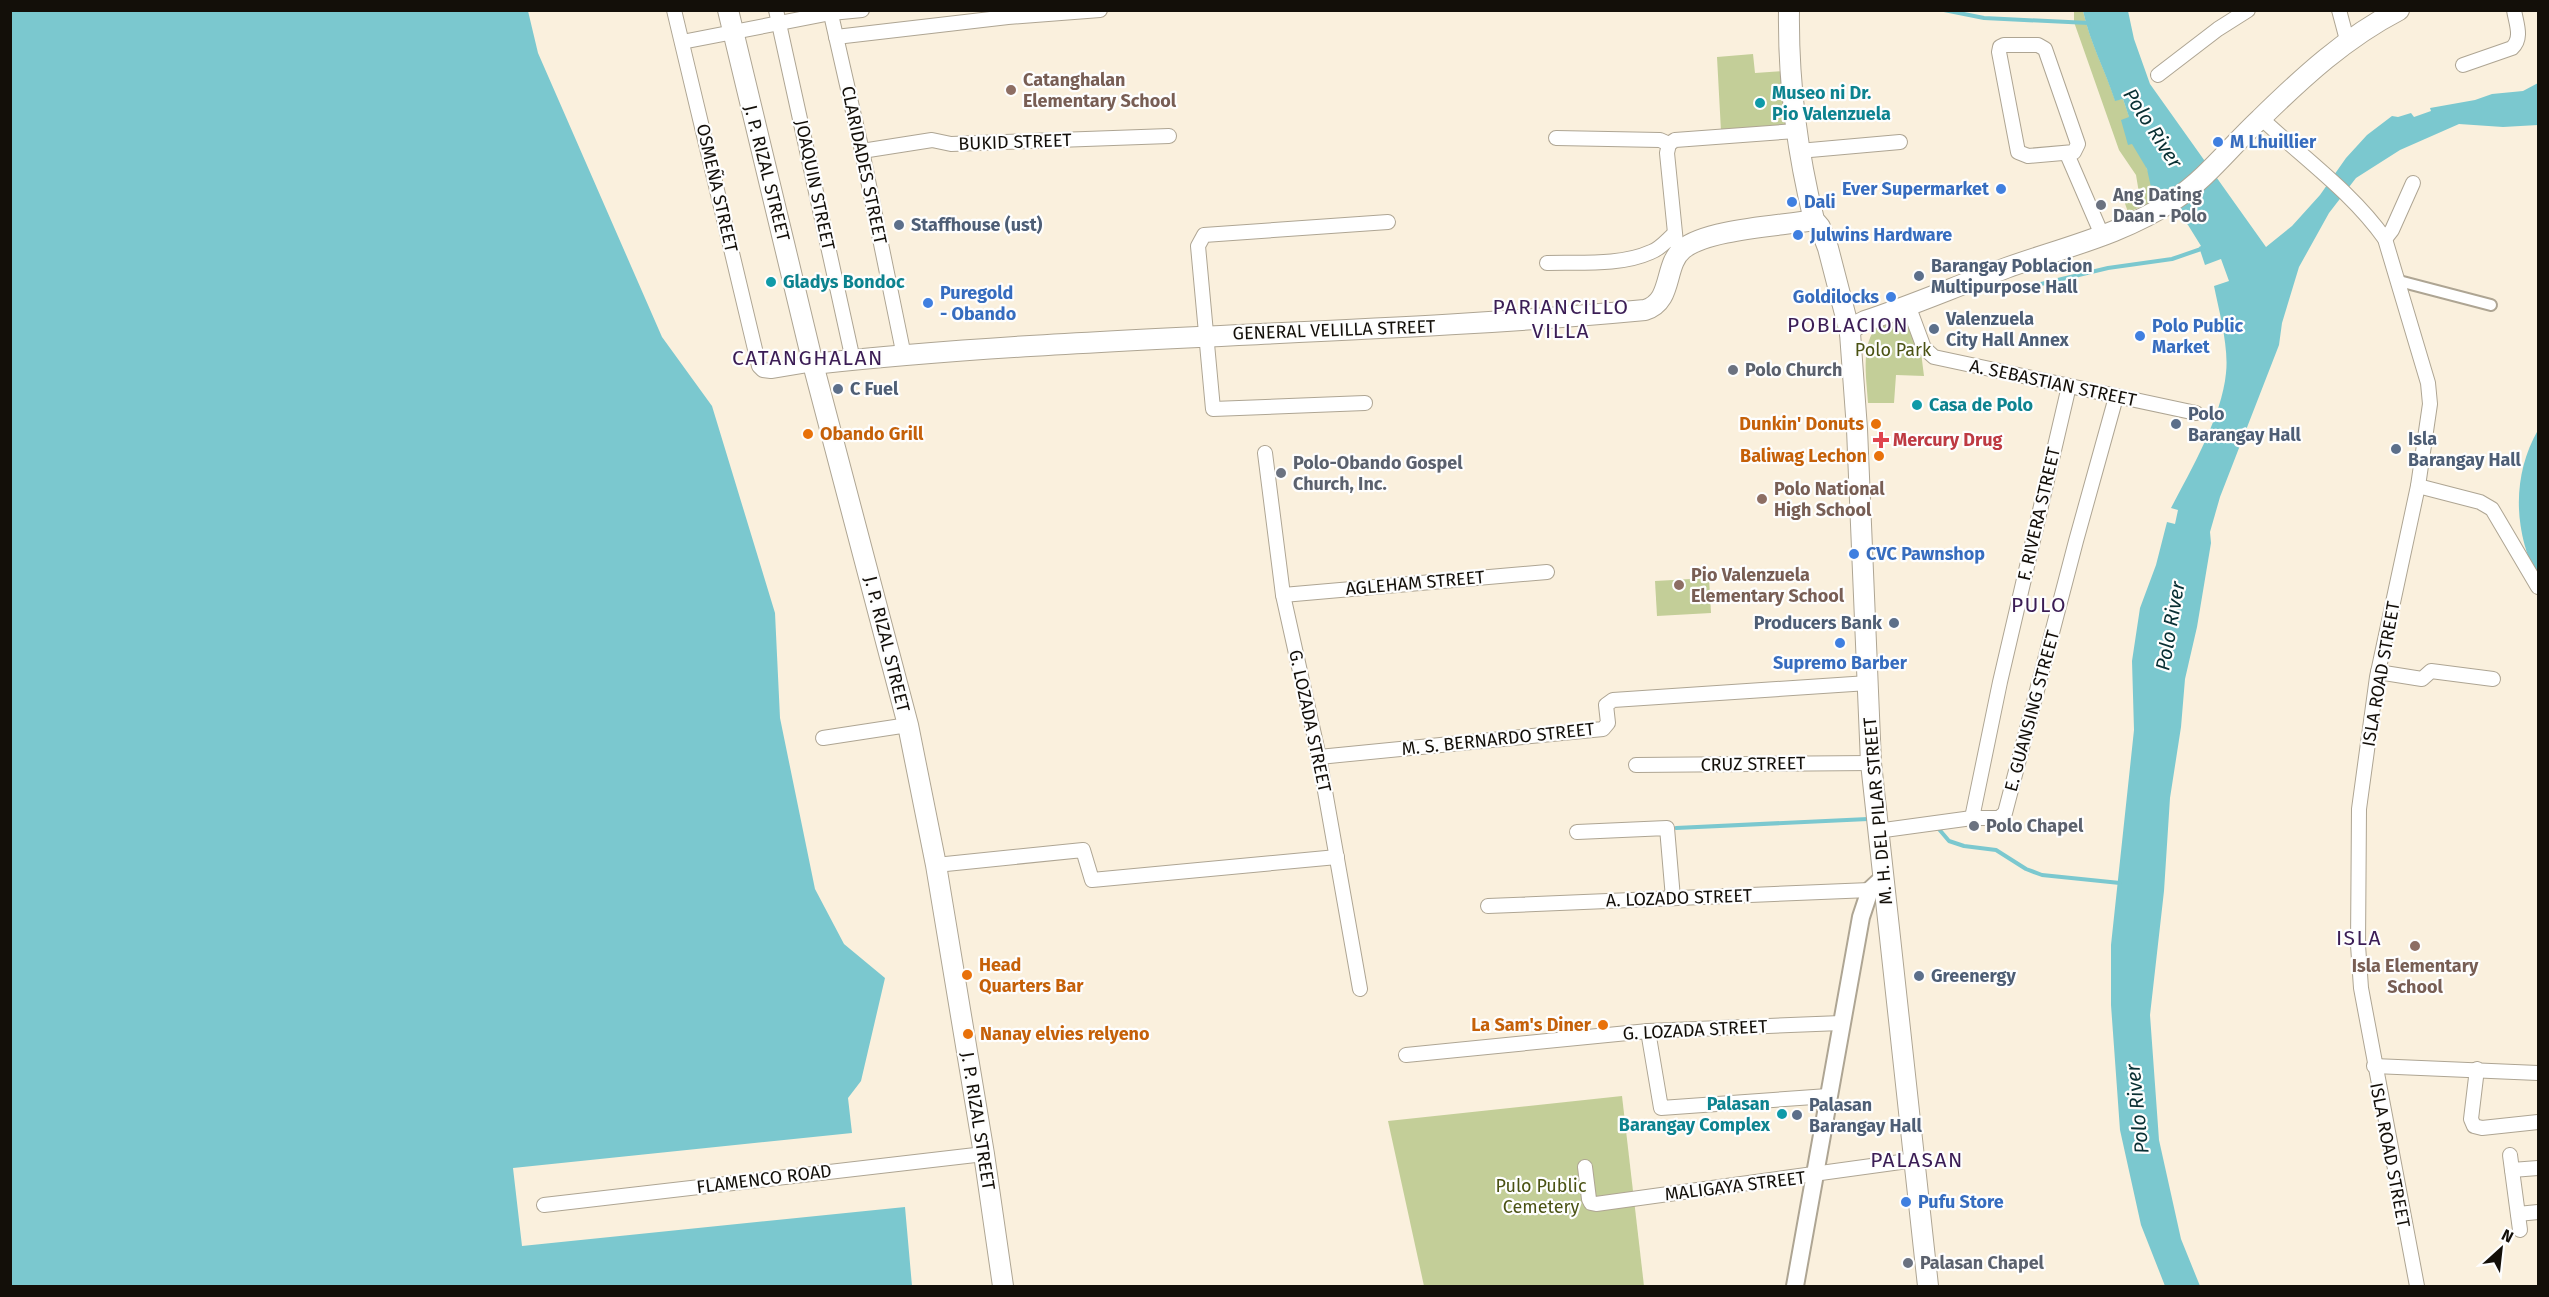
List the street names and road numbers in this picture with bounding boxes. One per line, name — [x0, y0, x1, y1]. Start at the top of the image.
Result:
street label: CLARIDADES STREET — [836, 84, 892, 247]
street label: J. P. RIZAL STREET — [739, 103, 795, 244]
street label: JOAQUIN STREET — [790, 118, 840, 253]
street label: OSMEÑA STREET — [692, 121, 744, 255]
street label: BUKID STREET — [958, 129, 1073, 155]
street label: GENERAL VELILLA STREET — [1232, 315, 1436, 345]
street label: A. SEBASTIAN STREET — [1968, 355, 2139, 412]
street label: F. RIVERA STREET — [2013, 444, 2065, 583]
street label: AGLEHAM STREET — [1345, 566, 1486, 600]
street label: J. P. RIZAL STREET — [859, 574, 915, 715]
street label: ISLA ROAD STREET — [2357, 599, 2405, 748]
street label: E. GUANSING STREET — [2000, 627, 2064, 794]
street label: G. LOZADA STREET — [1284, 648, 1336, 795]
street label: M. H. DEL PILAR STREET — [1859, 716, 1897, 906]
street label: M. S. BERNARDO STREET — [1400, 718, 1596, 760]
street label: CRUZ STREET — [1700, 752, 1806, 776]
street label: A. LOZADO STREET — [1605, 884, 1753, 912]
street label: G. LOZADA STREET — [1622, 1015, 1769, 1045]
street label: J. P. RIZAL STREET — [956, 1050, 1000, 1192]
street label: ISLA ROAD STREET — [2365, 1081, 2415, 1230]
street label: FLAMENCO ROAD — [695, 1160, 833, 1198]
street label: MALIGAYA STREET — [1663, 1166, 1807, 1206]

